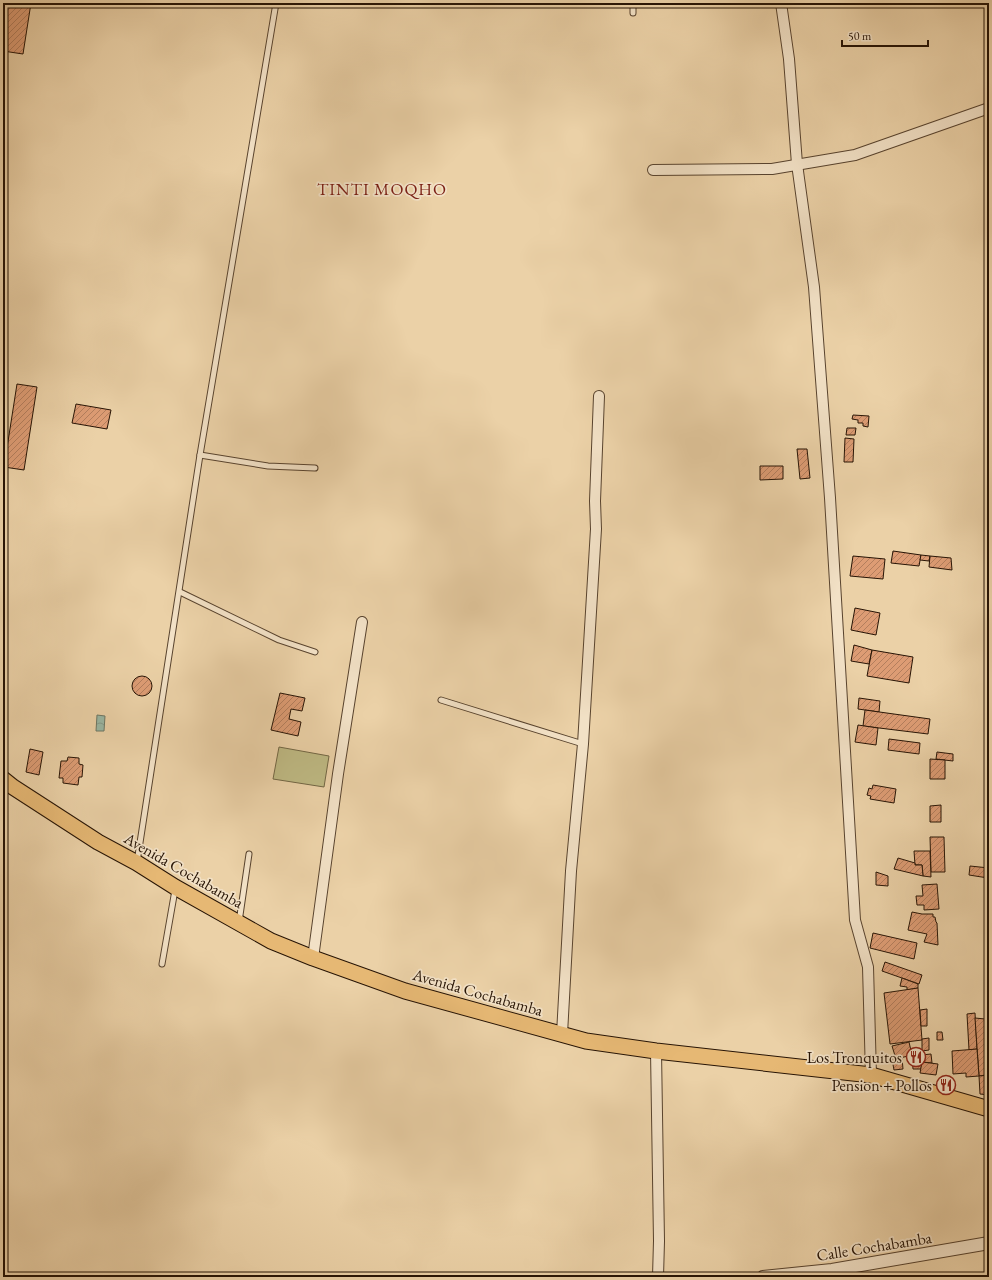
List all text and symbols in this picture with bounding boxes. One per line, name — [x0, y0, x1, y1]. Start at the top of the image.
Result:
scale bar — [842, 22, 928, 48]
text: 50 m — [848, 28, 872, 44]
district label: TINTI MOQHO — [317, 178, 447, 200]
street label: Avenida Cochabamba — [119, 827, 248, 913]
street label: Avenida Cochabamba — [409, 964, 546, 1021]
restaurant icon: Los Tronquitos — [905, 1046, 927, 1068]
place label: Los Tronquitos — [807, 1047, 902, 1068]
restaurant icon: Pension + Pollos — [935, 1074, 957, 1096]
place label: Pension + Pollos — [832, 1075, 932, 1096]
street label: Calle Cochabamba — [815, 1227, 934, 1266]

